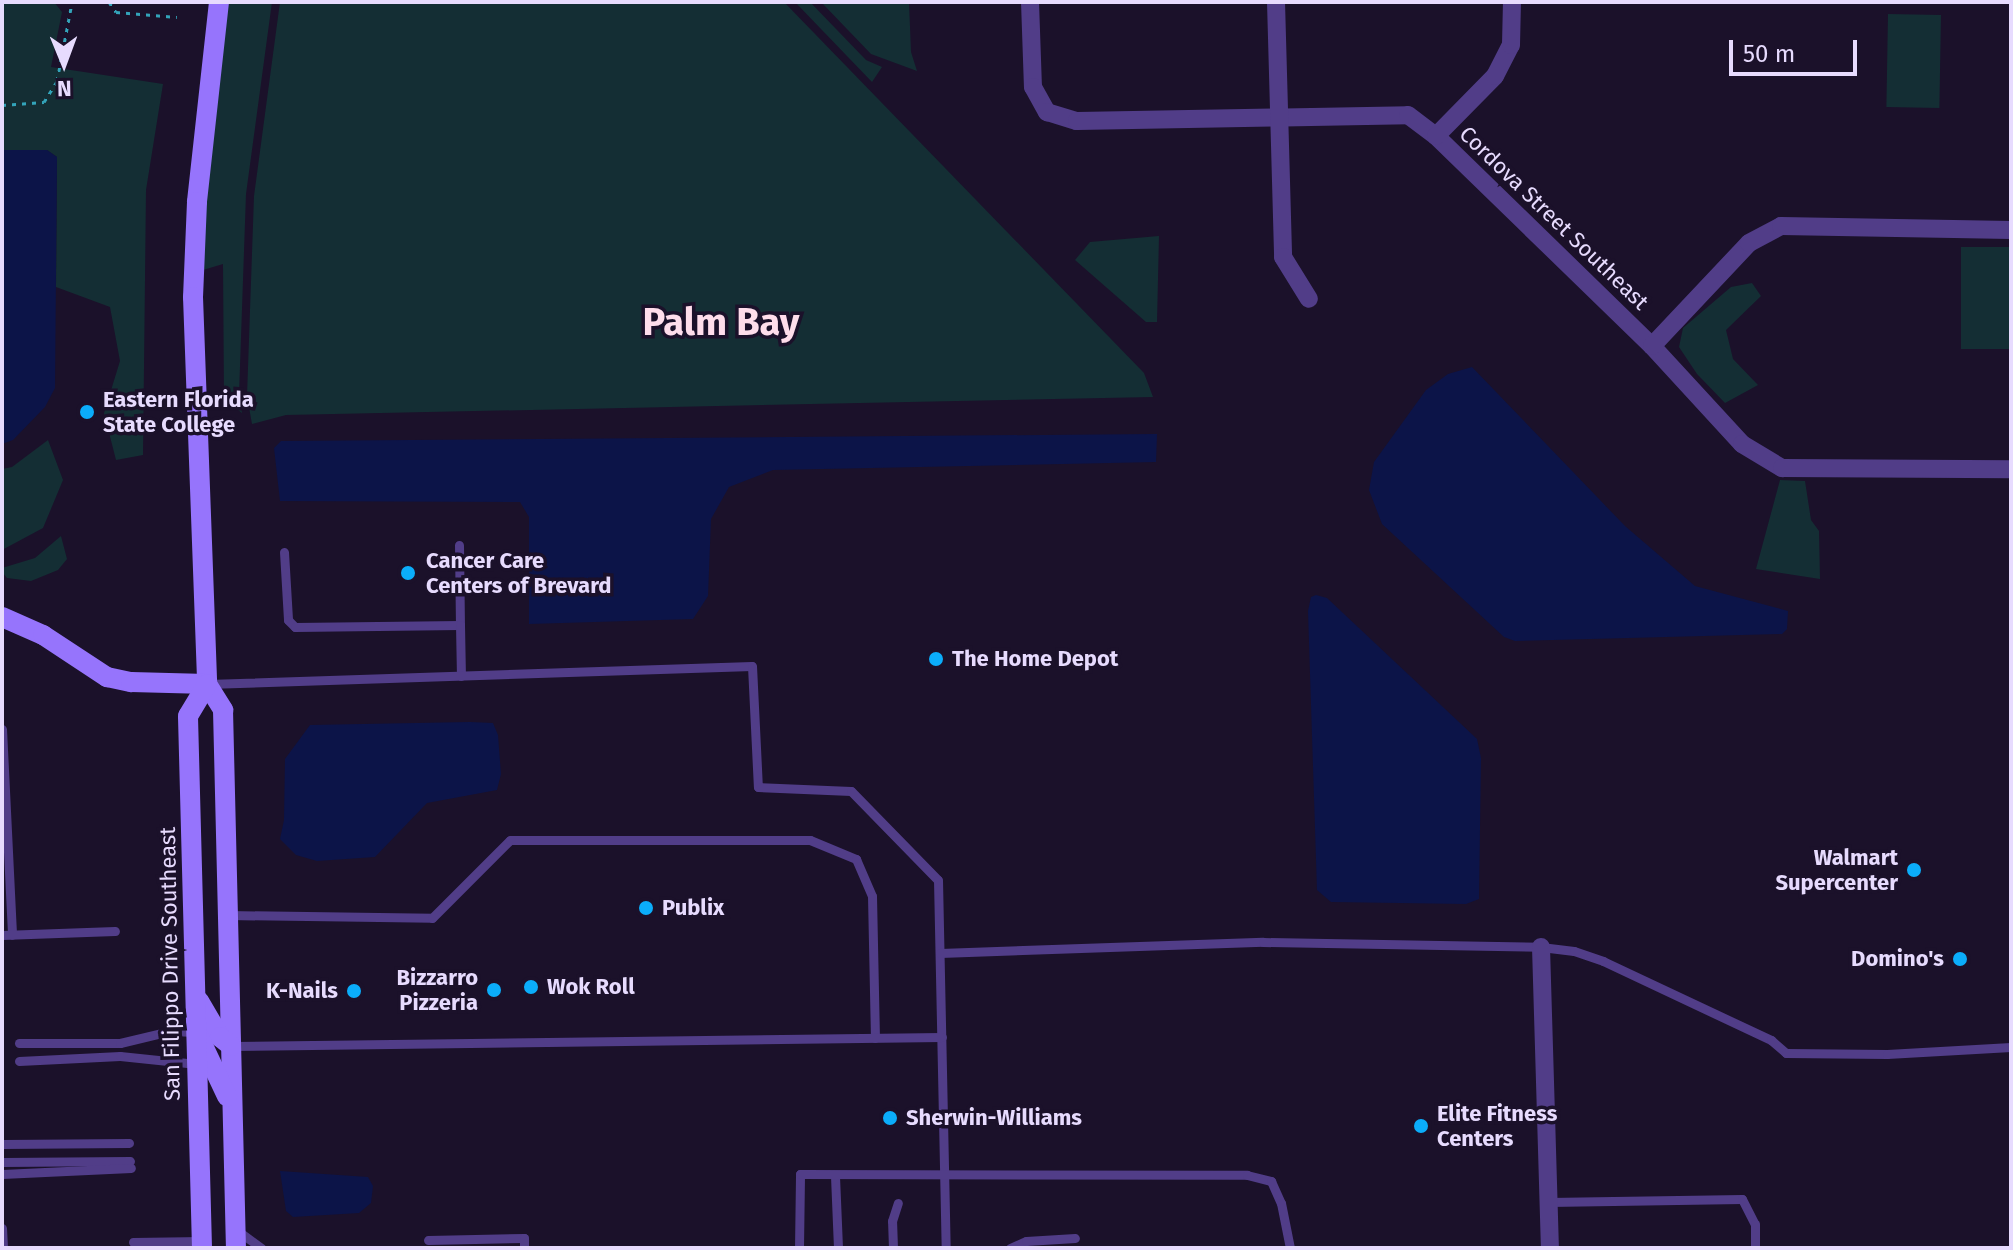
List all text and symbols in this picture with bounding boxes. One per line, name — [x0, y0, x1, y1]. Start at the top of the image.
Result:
north arrow — [24, 24, 104, 104]
scale bar — [1733, 24, 1861, 74]
text: 50 m — [1743, 40, 1795, 68]
text: N — [57, 75, 72, 102]
street label: Cordova Street Southeast — [1454, 121, 1654, 315]
district label: Palm Bay — [642, 300, 800, 346]
place label: Eastern Florida State College — [103, 386, 254, 438]
marker: Eastern Florida State College — [78, 403, 96, 421]
place label: Cancer Care Centers of Brevard — [426, 547, 612, 598]
marker: Cancer Care Centers of Brevard — [397, 562, 419, 584]
place label: The Home Depot — [952, 646, 1118, 672]
marker: The Home Depot — [927, 650, 945, 668]
street label: San Filippo Drive Southeast — [154, 827, 186, 1101]
place label: Walmart Supercenter — [1775, 844, 1898, 896]
marker: Walmart Supercenter — [1905, 861, 1923, 879]
place label: Publix — [662, 895, 724, 921]
marker: Publix — [637, 899, 655, 917]
place label: Domino's — [1851, 946, 1944, 972]
marker: Domino's — [1951, 950, 1969, 968]
place label: Bizzarro Pizzeria — [396, 964, 478, 1016]
place label: Wok Roll — [547, 974, 635, 1000]
place label: K-Nails — [266, 978, 338, 1004]
marker: Wok Roll — [522, 978, 540, 996]
marker: Bizzarro Pizzeria — [485, 981, 503, 999]
marker: K-Nails — [345, 982, 363, 1000]
place label: Elite Fitness Centers — [1437, 1100, 1557, 1152]
place label: Sherwin-Williams — [906, 1105, 1082, 1131]
marker: Sherwin-Williams — [881, 1109, 899, 1127]
marker: Elite Fitness Centers — [1412, 1117, 1430, 1135]

